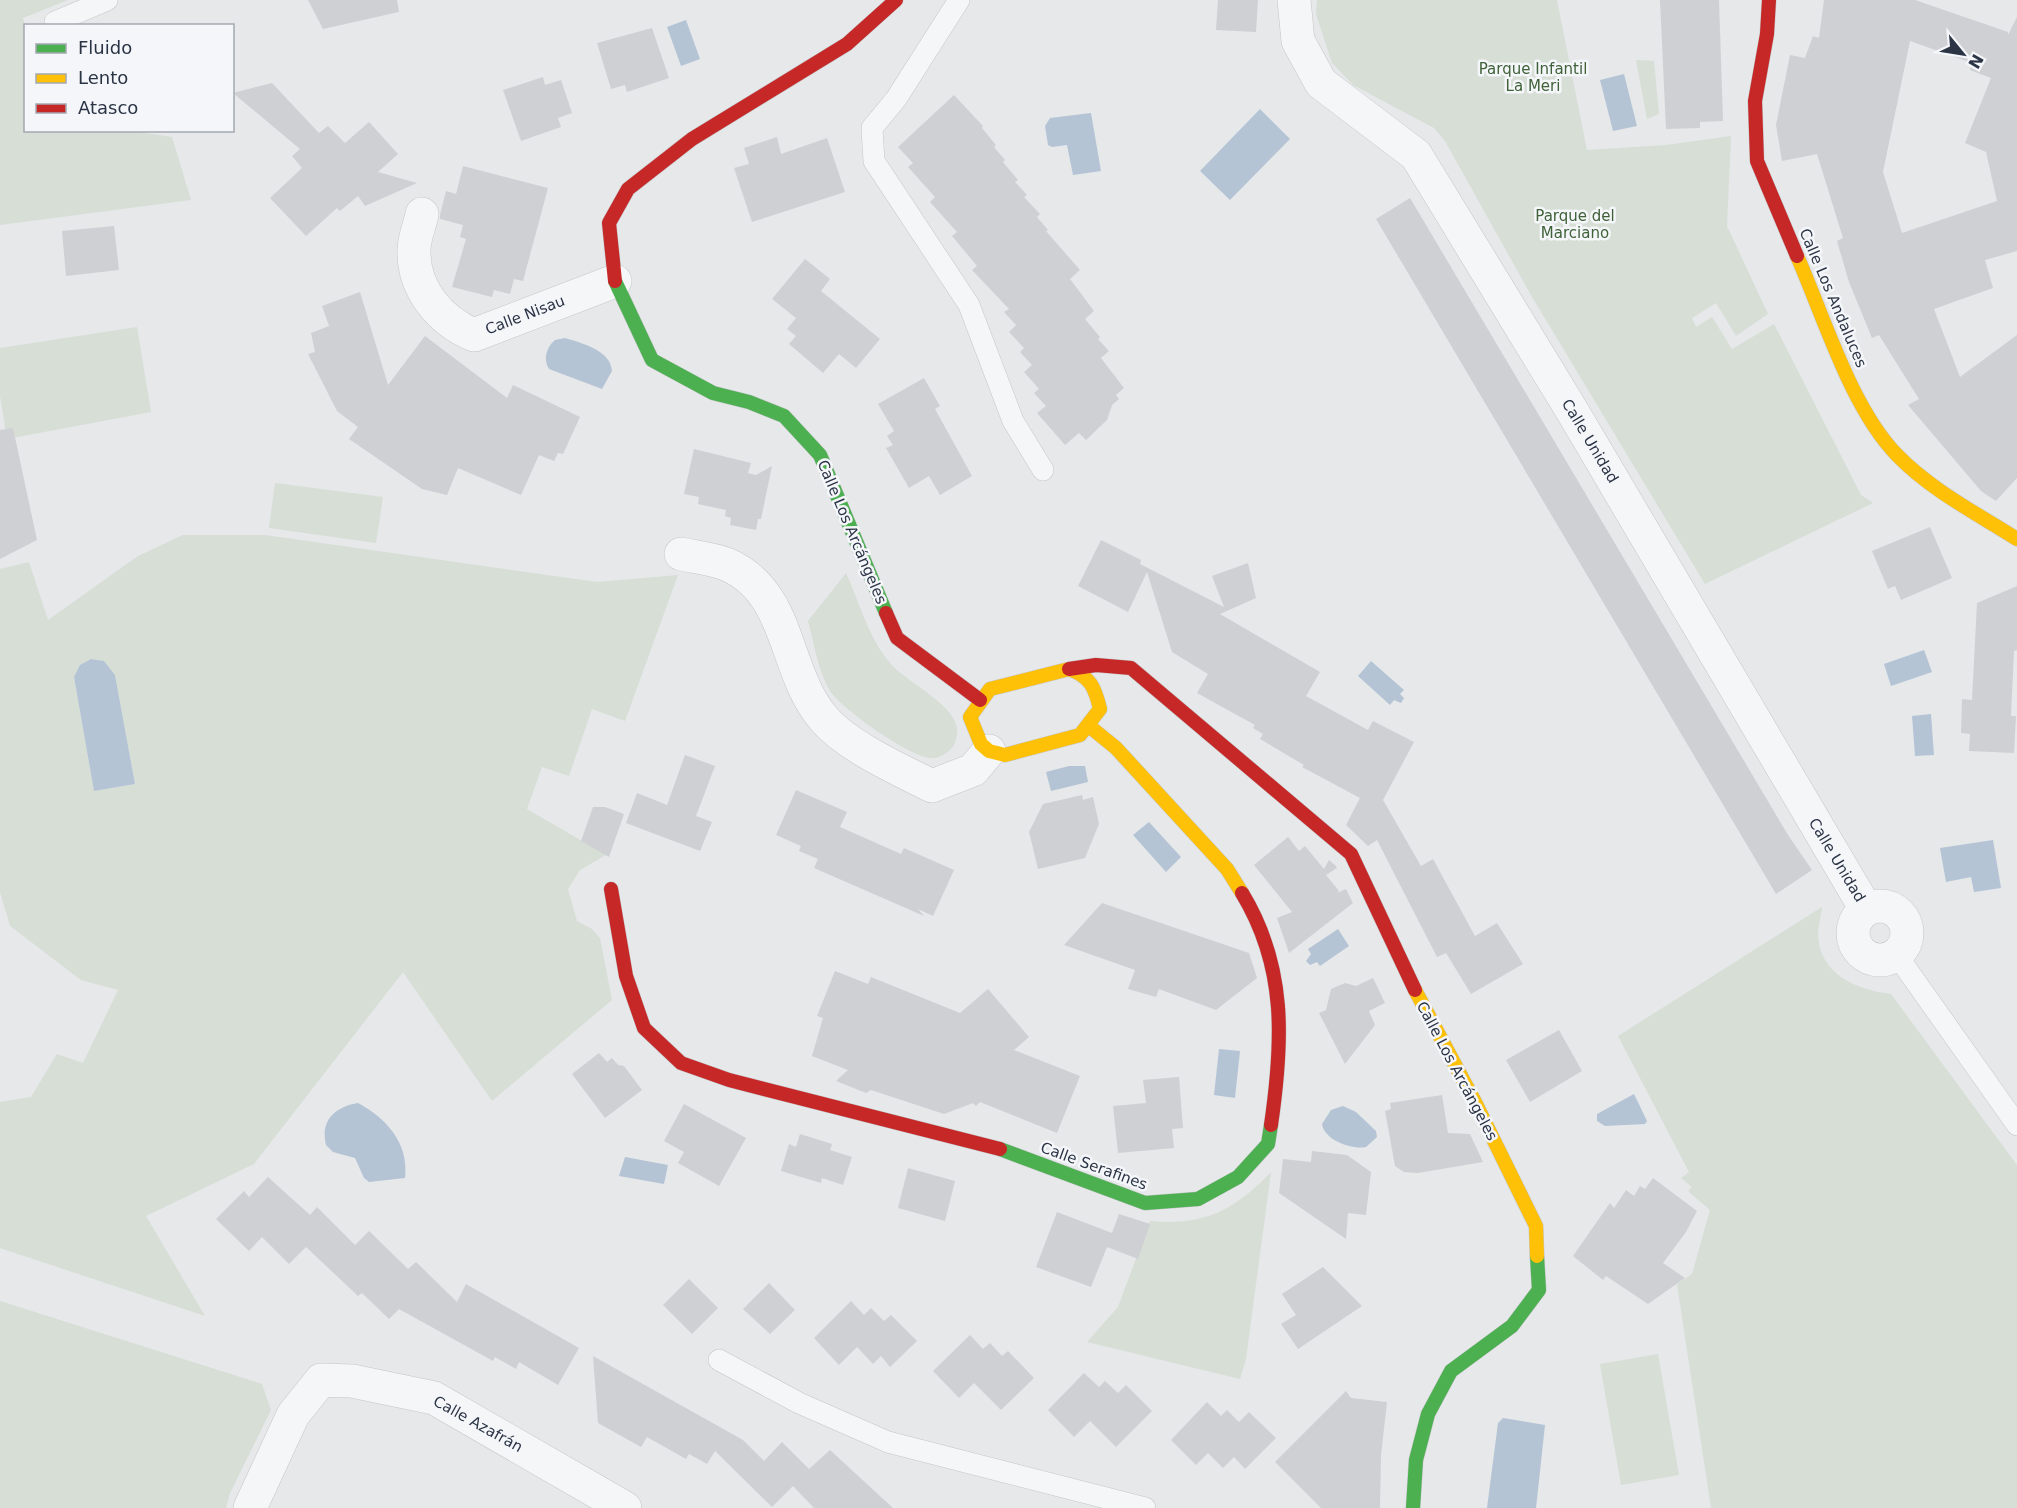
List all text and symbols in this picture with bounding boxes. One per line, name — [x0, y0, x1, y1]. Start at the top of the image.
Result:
legend — [24, 24, 234, 132]
north arrow — [1933, 24, 1993, 84]
text: Fluido — [78, 37, 132, 58]
text: N — [1964, 51, 1987, 72]
park label: Parque Infantil La Meri — [1479, 60, 1587, 95]
text: Lento — [78, 67, 128, 88]
text: Atasco — [78, 97, 138, 118]
park label: Parque del Marciano — [1535, 207, 1615, 242]
street label: Calle Los Andaluces — [1796, 226, 1871, 370]
street label: Calle Nisau — [483, 292, 567, 338]
street label: Calle Unidad — [1558, 396, 1622, 486]
street label: Calle Los Arcángeles — [813, 457, 891, 607]
street label: Calle Unidad — [1805, 815, 1869, 905]
street label: Calle Los Arcángeles — [1413, 998, 1501, 1144]
street label: Calle Serafines — [1038, 1138, 1150, 1194]
street label: Calle Azafrán — [430, 1392, 526, 1456]

